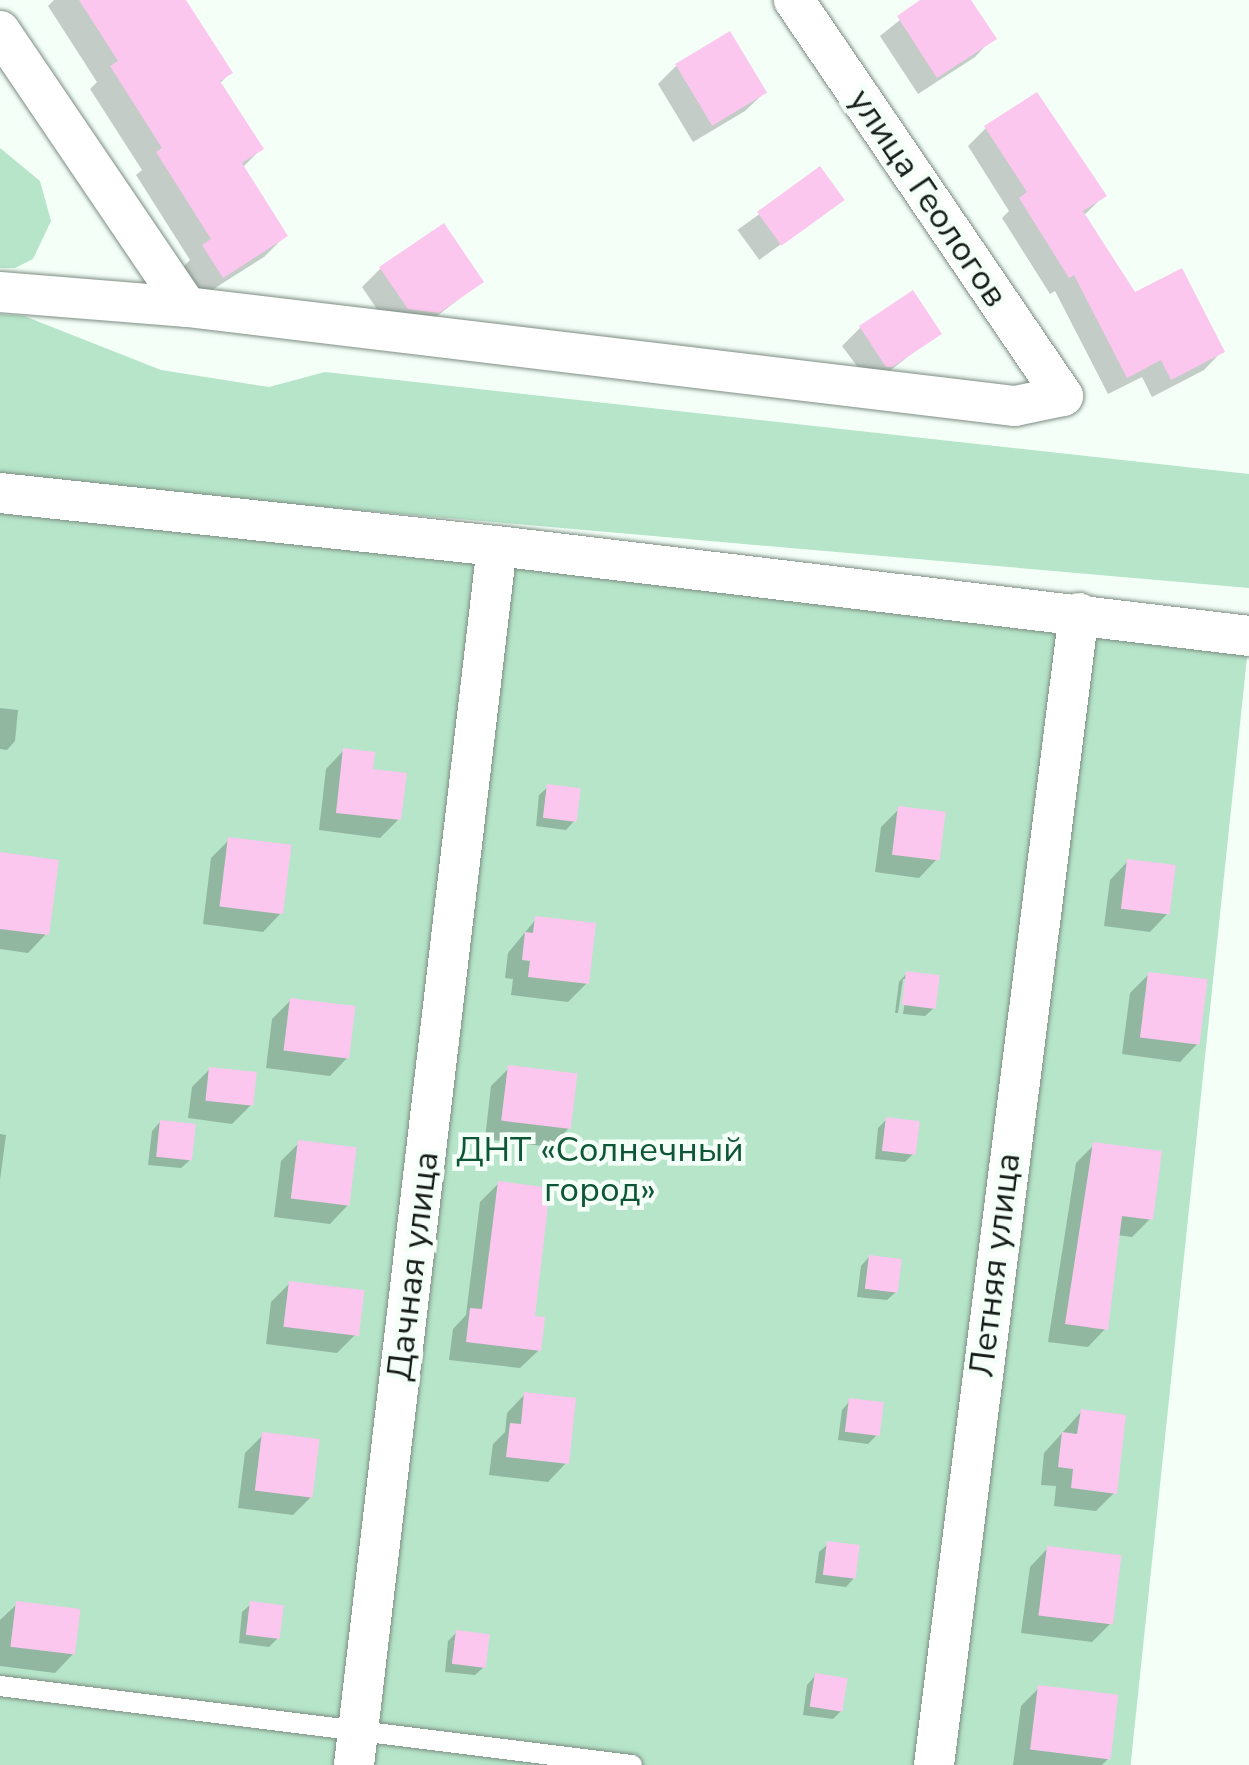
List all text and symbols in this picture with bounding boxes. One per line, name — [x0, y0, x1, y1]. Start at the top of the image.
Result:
street label: улица Геологов — [840, 81, 1016, 315]
park label: ДНТ «Солнечный город» — [456, 1129, 744, 1211]
street label: Дачная улица — [378, 1149, 448, 1383]
street label: Летняя улица — [960, 1151, 1030, 1379]

